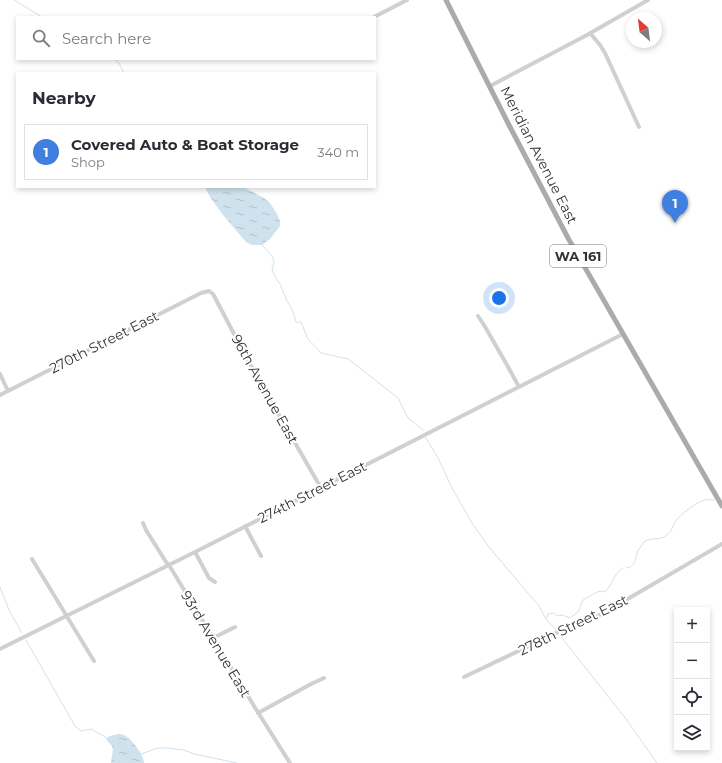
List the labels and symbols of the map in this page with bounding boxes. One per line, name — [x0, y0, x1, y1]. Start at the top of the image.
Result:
north arrow — [626, 12, 662, 48]
street label: Meridian Avenue East — [496, 83, 582, 227]
pin: 1 — [662, 190, 688, 223]
road number: WA 161 — [550, 245, 606, 267]
your location — [489, 288, 509, 308]
street label: 270th Street East — [46, 307, 162, 377]
street label: 96th Avenue East — [227, 331, 303, 447]
street label: 274th Street East — [255, 457, 370, 527]
street label: 93rd Avenue East — [177, 587, 255, 701]
street label: 278th Street East — [515, 591, 631, 659]

